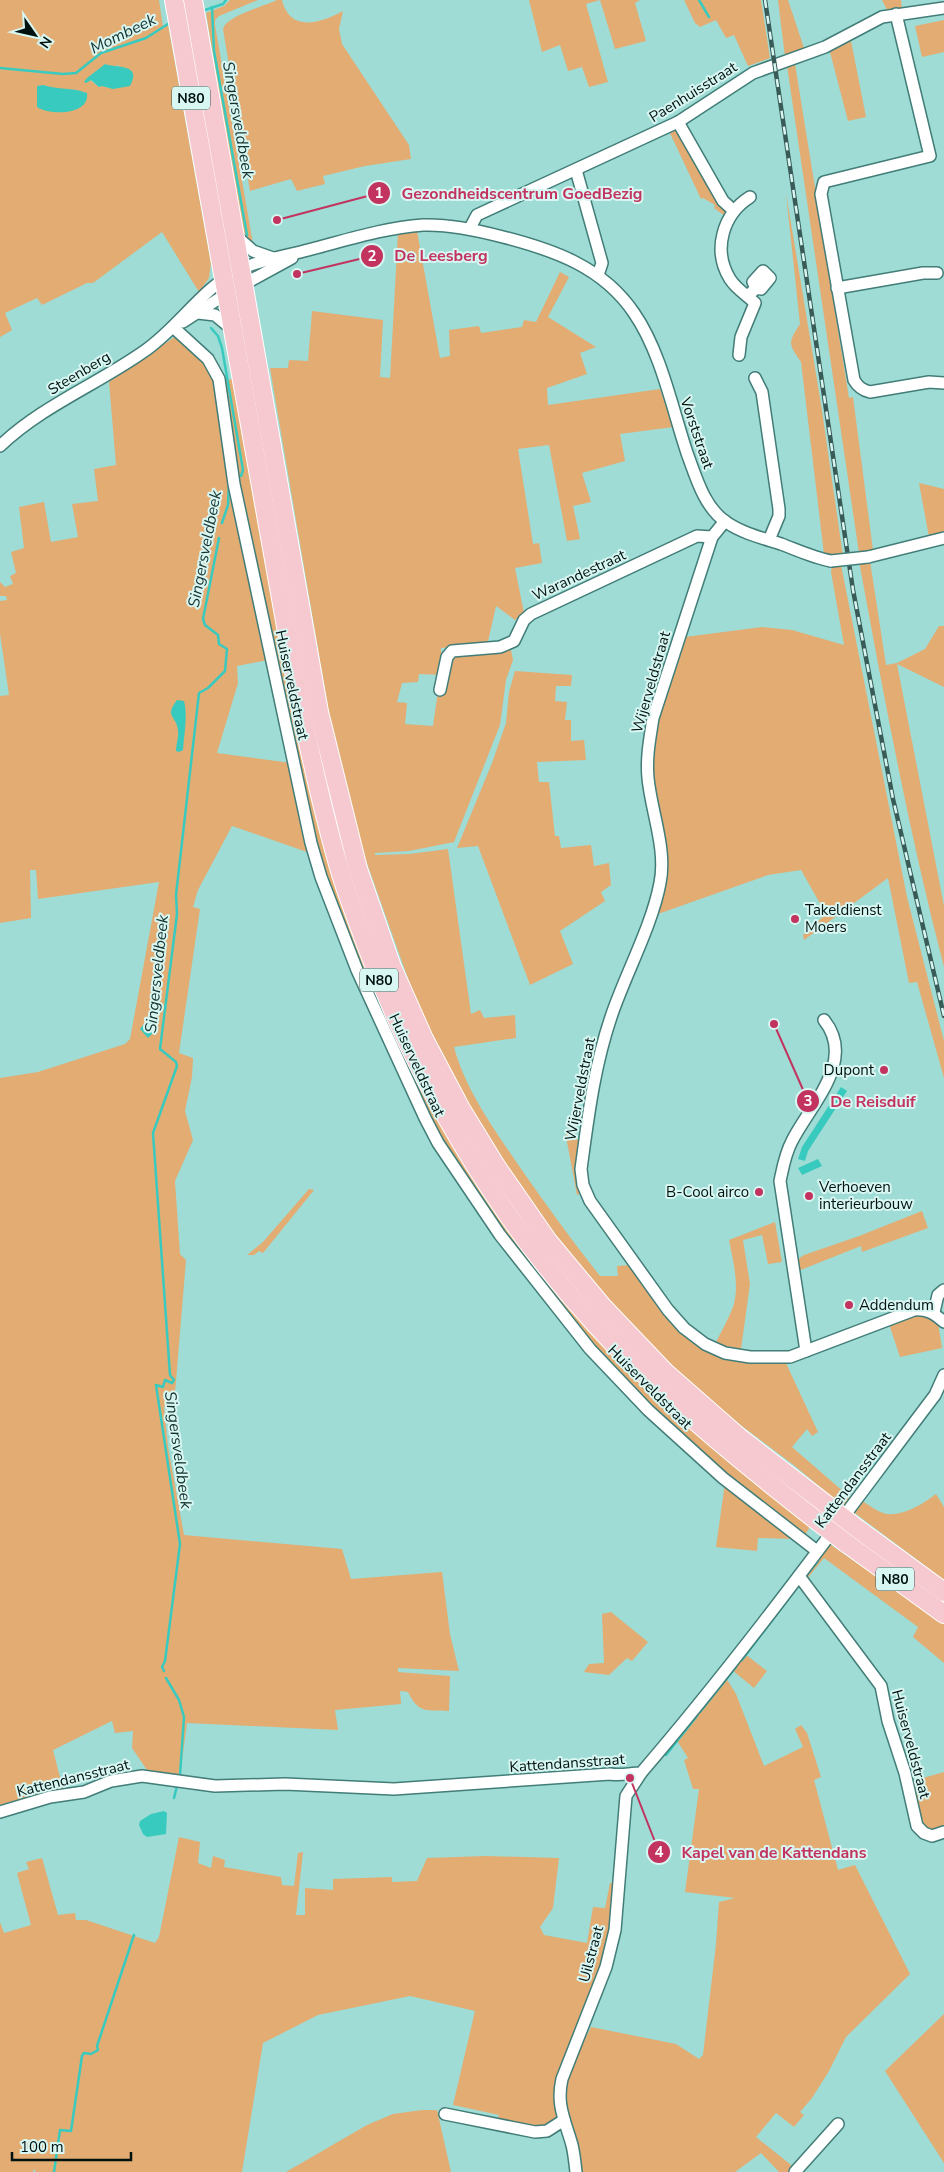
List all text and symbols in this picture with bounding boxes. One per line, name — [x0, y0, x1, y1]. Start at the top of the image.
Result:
water label: Mombeek — [86, 8, 160, 59]
north arrow — [10, 10, 60, 60]
text: N — [35, 32, 56, 52]
street label: Paenhuisstraat — [645, 57, 741, 127]
water label: Singersveldbeek — [217, 60, 259, 181]
road number: N80 — [172, 86, 210, 110]
callout: Gezondheidscentrum GoedBezig — [366, 178, 652, 209]
text: 1 — [374, 183, 384, 203]
text: Gezondheidscentrum GoedBezig — [401, 183, 643, 205]
callout: De Leesberg — [359, 240, 498, 271]
text: De Leesberg — [394, 245, 488, 267]
text: 2 — [367, 246, 377, 266]
street label: Steenberg — [44, 346, 114, 400]
street label: Vorststraat — [675, 394, 719, 472]
water label: Singersveldbeek — [183, 488, 227, 609]
street label: Warandestraat — [529, 544, 630, 605]
street label: Huiserveldstraat — [271, 628, 314, 743]
street label: Wijerveldstraat — [627, 628, 675, 735]
place label: Takeldienst Moers — [805, 900, 882, 937]
water label: Singersveldbeek — [140, 913, 174, 1034]
marker: Takeldienst Moers — [789, 913, 801, 925]
road number: N80 — [360, 968, 398, 992]
street label: Huiserveldstraat — [384, 1010, 450, 1121]
street label: Wijerveldstraat — [560, 1035, 600, 1142]
place label: Dupont — [824, 1060, 875, 1080]
marker: Dupont — [878, 1064, 890, 1076]
callout: De Reisduif — [796, 1086, 926, 1117]
text: 3 — [803, 1091, 813, 1111]
text: De Reisduif — [830, 1091, 917, 1113]
place label: Verhoeven interieurbouw — [818, 1177, 913, 1214]
place label: B-Cool airco — [666, 1182, 749, 1202]
marker: B-Cool airco — [753, 1186, 765, 1198]
marker: Verhoeven interieurbouw — [803, 1190, 815, 1202]
place label: Addendum — [859, 1295, 934, 1315]
marker: Addendum — [843, 1299, 855, 1311]
street label: Huiserveldstraat — [603, 1340, 697, 1434]
water label: Singersveldbeek — [159, 1390, 197, 1511]
street label: Kattendansstraat — [810, 1427, 896, 1532]
road number: N80 — [876, 1568, 914, 1590]
street label: Huiserveldstraat — [887, 1687, 935, 1801]
street label: Kattendansstraat — [509, 1749, 626, 1777]
street label: Kattendansstraat — [15, 1754, 132, 1802]
callout: Kapel van de Kattendans — [647, 1837, 877, 1868]
text: 4 — [654, 1842, 664, 1862]
text: Kapel van de Kattendans — [681, 1842, 867, 1864]
street label: Uilstraat — [574, 1923, 608, 1984]
scale bar — [12, 2130, 131, 2162]
text: 100 m — [20, 2137, 64, 2157]

